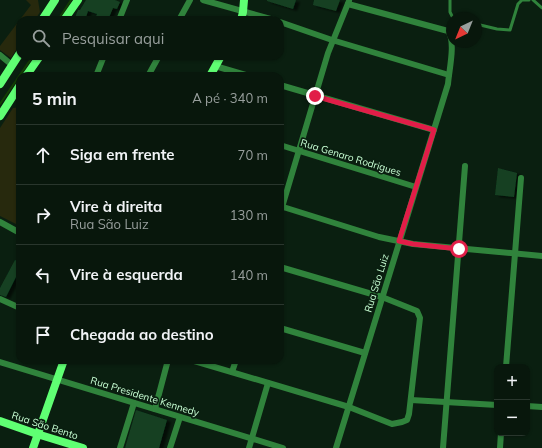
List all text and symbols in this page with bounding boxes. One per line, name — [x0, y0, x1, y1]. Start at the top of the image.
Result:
north arrow — [446, 12, 482, 48]
search box — [16, 16, 284, 60]
icon: search — [30, 27, 52, 49]
text: Pesquisar aqui — [62, 29, 164, 48]
route end — [306, 87, 324, 105]
text: 5 min — [32, 88, 77, 109]
text: A pé · 340 m — [192, 90, 268, 106]
street label: Rua Genaro Rodrigues — [299, 136, 403, 179]
icon: ahead — [32, 144, 54, 166]
text: Siga em frente — [70, 145, 175, 164]
text: 70 m — [238, 147, 268, 163]
text: Vire à direita — [70, 197, 162, 216]
icon: right — [32, 204, 54, 226]
text: 130 m — [230, 207, 268, 223]
text: Rua São Luiz — [70, 216, 149, 232]
route start — [450, 240, 468, 258]
street label: Rua São Luiz — [361, 252, 392, 314]
icon: left — [32, 264, 54, 286]
text: Vire à esquerda — [70, 265, 183, 284]
text: 140 m — [230, 267, 268, 283]
icon: arrive — [32, 324, 54, 346]
text: Chegada ao destino — [70, 325, 214, 344]
map controls — [494, 364, 530, 436]
button: + — [494, 364, 530, 400]
street label: Rua Presidente Kennedy — [89, 374, 201, 419]
button: − — [494, 400, 530, 436]
street label: Rua São Bento — [10, 409, 80, 442]

